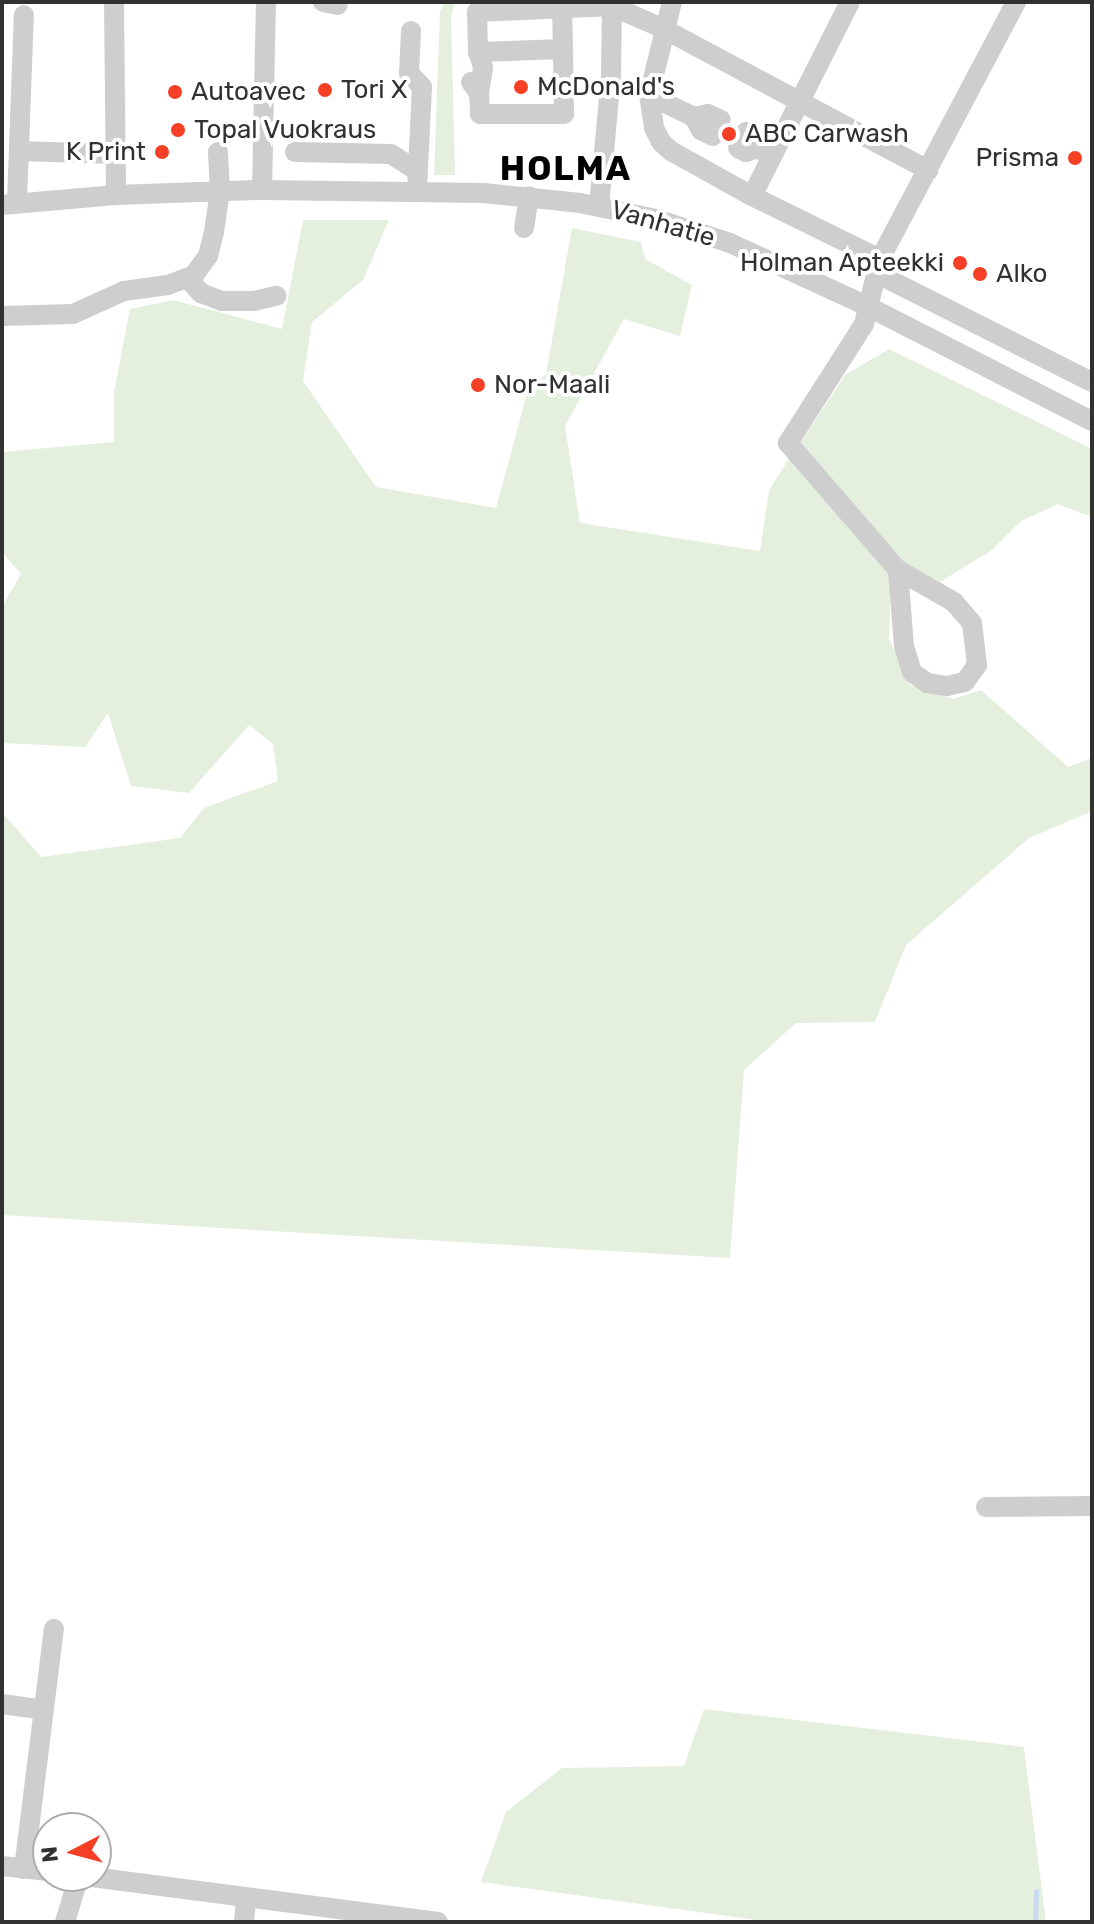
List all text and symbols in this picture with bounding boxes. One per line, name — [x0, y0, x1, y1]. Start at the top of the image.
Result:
place label: McDonald's — [537, 71, 675, 103]
place label: Tori X — [341, 74, 407, 106]
place label: Autoavec — [191, 76, 306, 108]
marker: McDonald's — [512, 78, 530, 96]
marker: Tori X — [316, 81, 334, 99]
marker: Autoavec — [166, 83, 184, 101]
place label: Topal Vuokraus — [194, 114, 377, 146]
place label: ABC Carwash — [745, 118, 909, 150]
marker: Topal Vuokraus — [169, 121, 187, 139]
marker: ABC Carwash — [720, 125, 738, 143]
place label: K Print — [65, 136, 146, 168]
place label: Prisma — [975, 142, 1059, 174]
marker: K Print — [153, 143, 171, 161]
district label: HOLMA — [500, 149, 632, 189]
marker: Prisma — [1066, 149, 1084, 167]
street label: Vanhatie — [607, 194, 719, 254]
place label: Holman Apteekki — [739, 247, 944, 279]
marker: Holman Apteekki — [951, 254, 969, 272]
place label: Alko — [996, 258, 1047, 290]
marker: Alko — [971, 265, 989, 283]
place label: Nor-Maali — [494, 369, 610, 401]
marker: Nor-Maali — [469, 376, 487, 394]
north arrow — [32, 1812, 112, 1892]
text: N — [35, 1845, 64, 1864]

